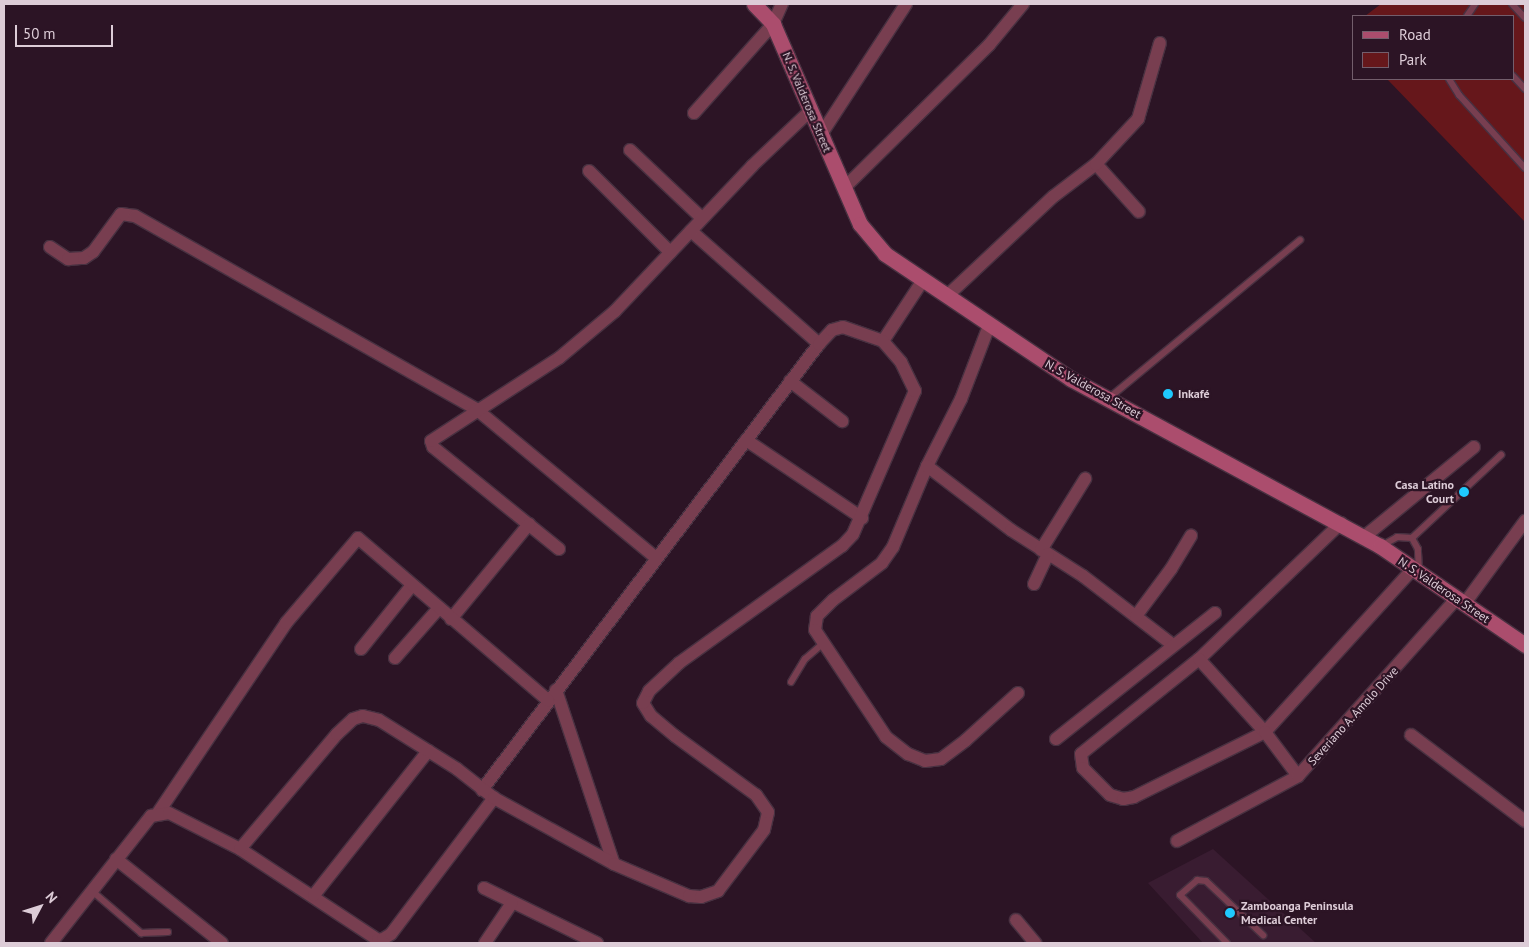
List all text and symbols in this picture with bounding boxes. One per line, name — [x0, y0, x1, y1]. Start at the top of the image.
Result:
scale bar — [18, 15, 115, 47]
legend — [1352, 15, 1514, 80]
text: 50 m — [23, 24, 56, 43]
text: Road — [1399, 25, 1431, 44]
street label: N. S. Valderosa Street — [779, 49, 835, 155]
text: Park — [1399, 50, 1427, 69]
street label: N. S. Valderosa Street — [1042, 356, 1144, 422]
place label: Inkafé — [1178, 387, 1210, 401]
marker: Inkafé — [1162, 388, 1174, 400]
place label: Casa Latino Court — [1395, 478, 1454, 506]
marker: Casa Latino Court — [1458, 486, 1470, 498]
street label: N. S. Valderosa Street — [1395, 553, 1493, 627]
street label: Severiano A. Amolo Drive — [1304, 663, 1402, 769]
north arrow — [15, 882, 65, 932]
text: N — [42, 888, 61, 907]
place label: Zamboanga Peninsula Medical Center — [1241, 899, 1354, 927]
marker: Zamboanga Peninsula Medical Center — [1223, 906, 1237, 920]

